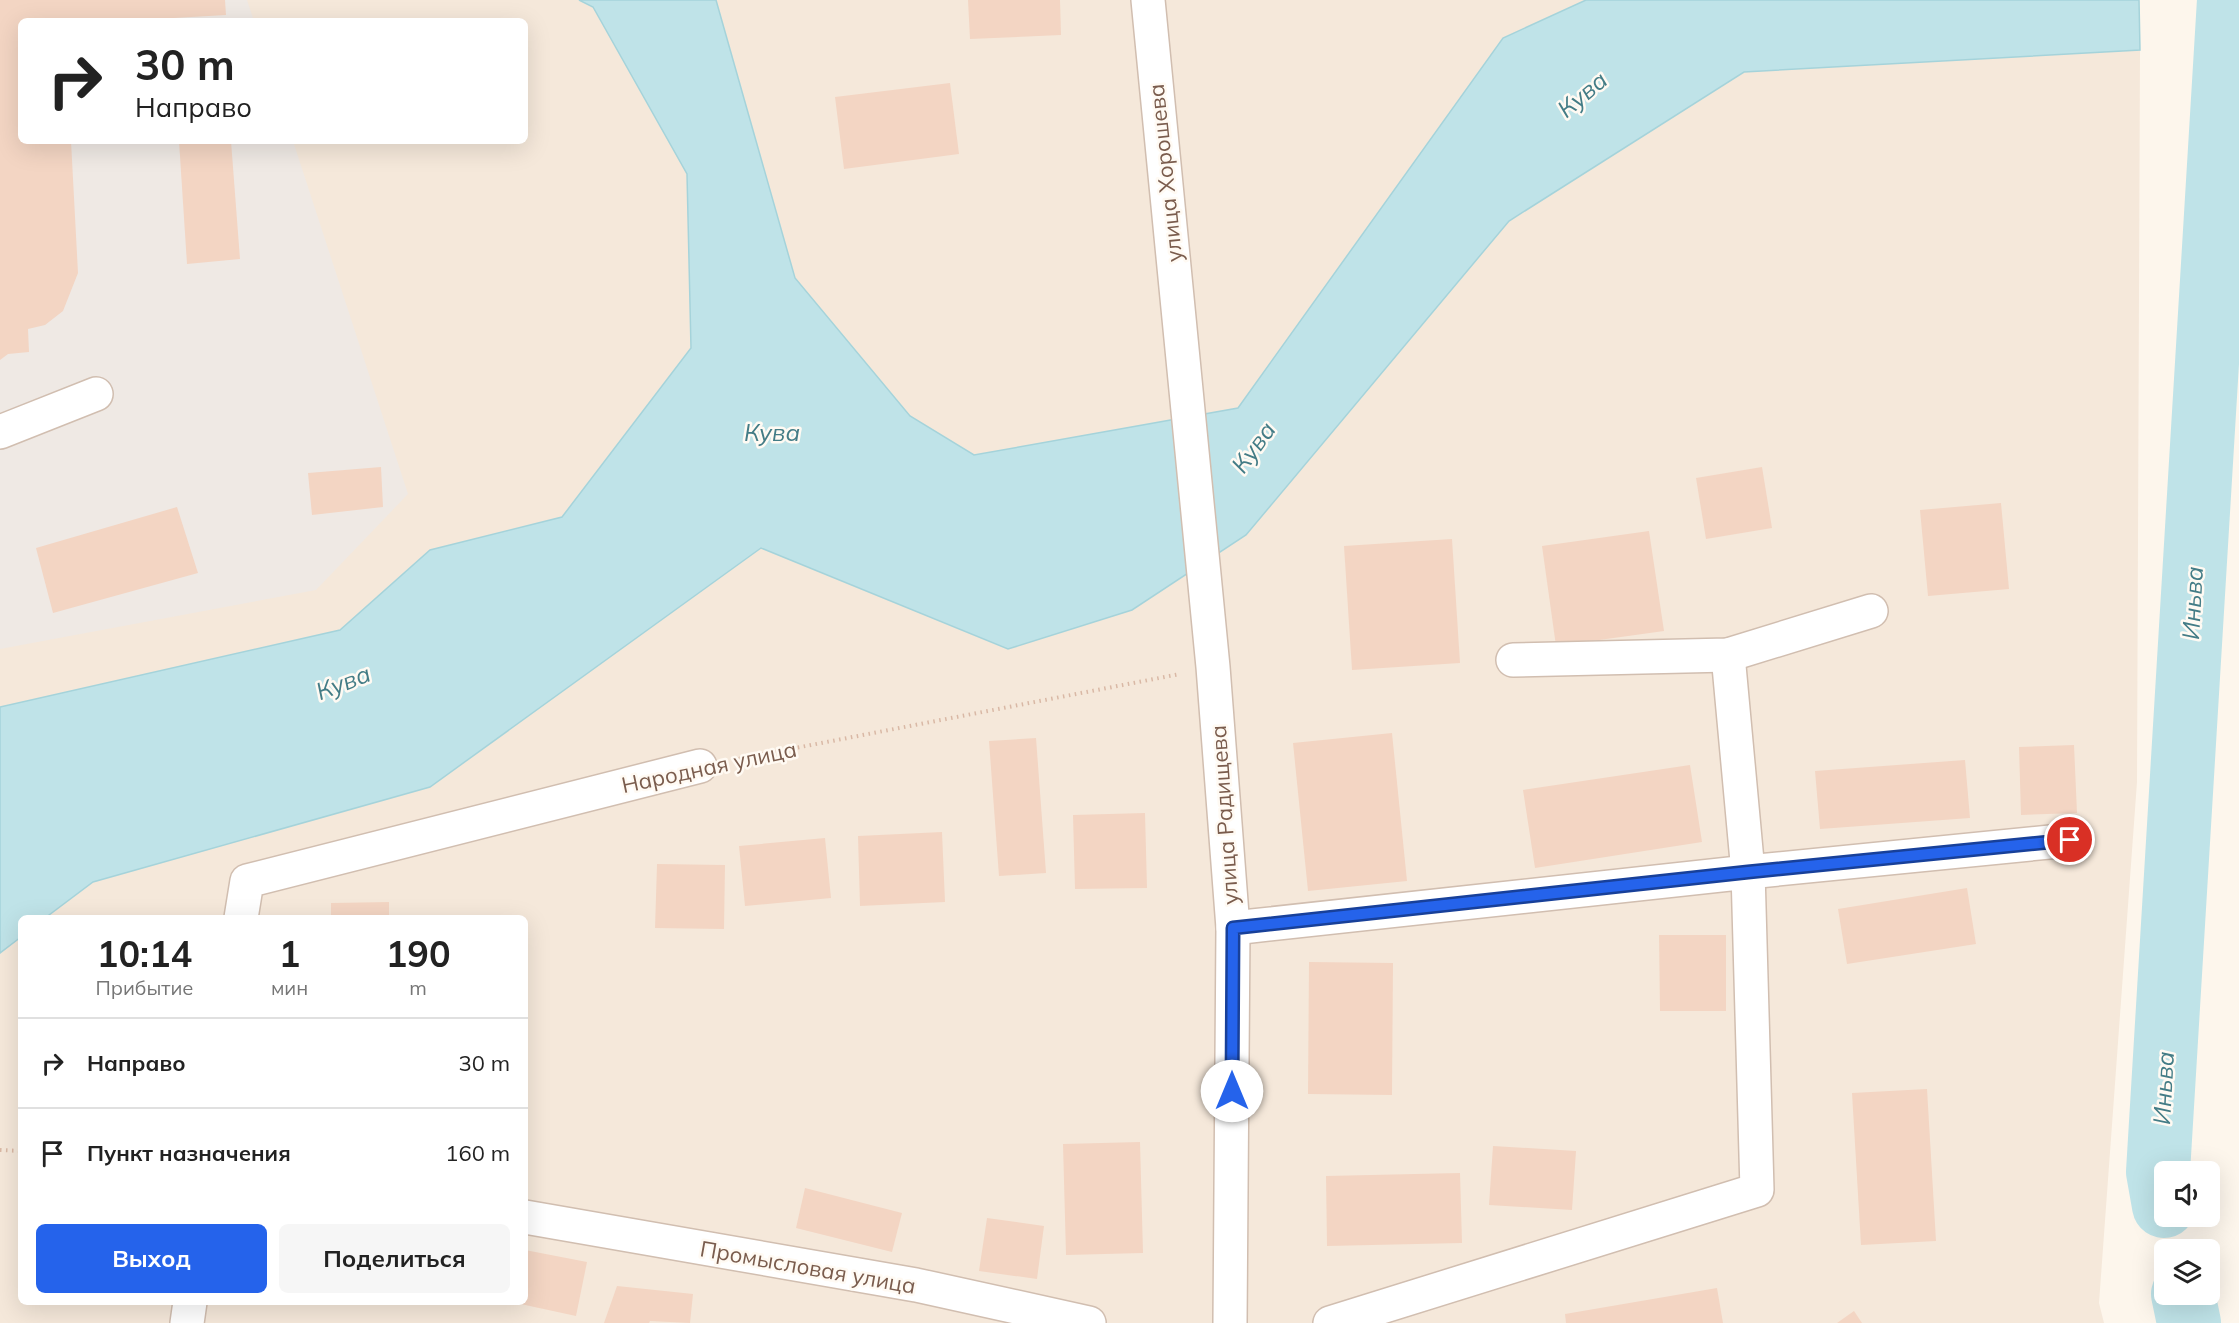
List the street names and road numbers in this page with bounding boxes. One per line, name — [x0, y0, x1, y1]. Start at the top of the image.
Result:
street label: улица Хорошева — [1142, 83, 1188, 263]
street label: улица Радищева — [1204, 724, 1244, 906]
street label: Народная улица — [619, 735, 799, 799]
street label: Промысловая улица — [698, 1234, 918, 1300]

